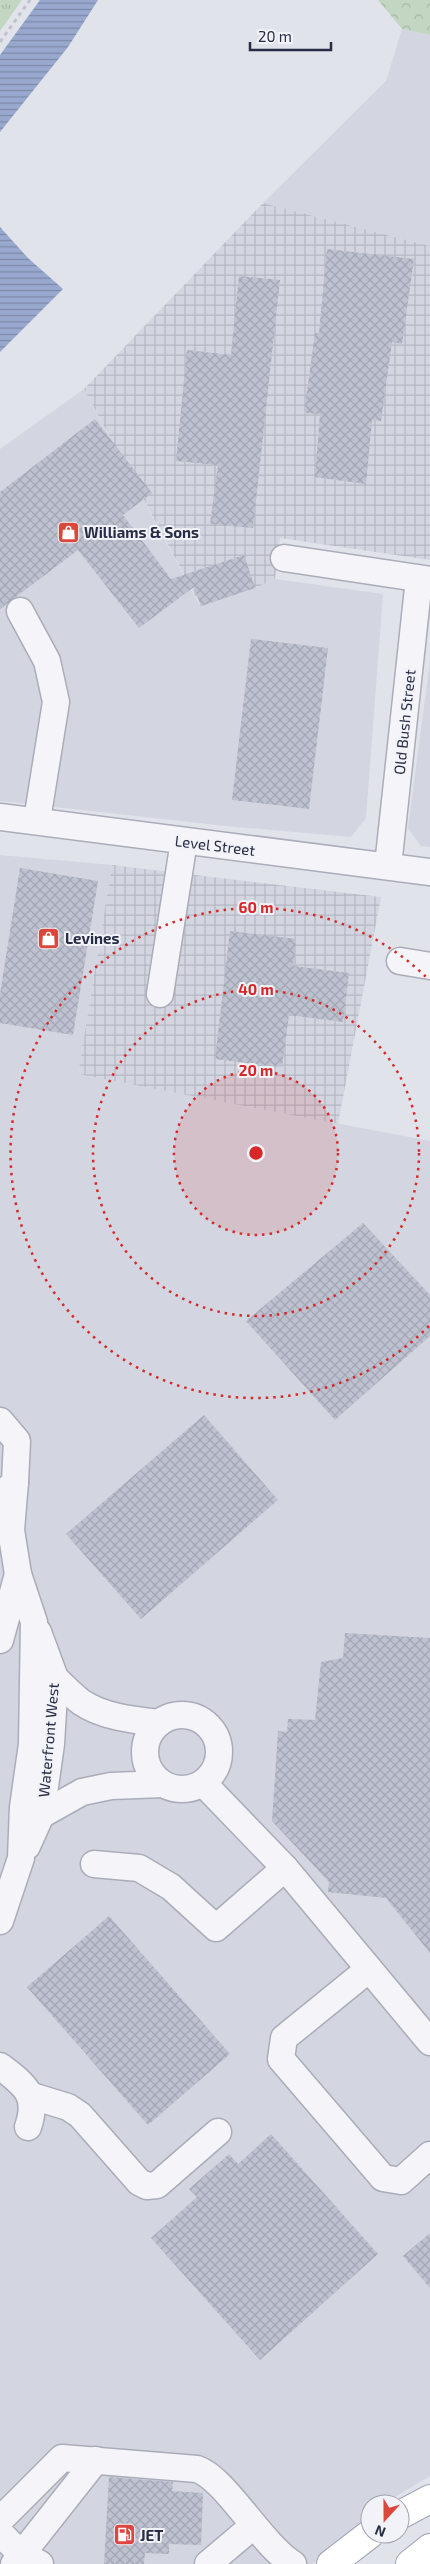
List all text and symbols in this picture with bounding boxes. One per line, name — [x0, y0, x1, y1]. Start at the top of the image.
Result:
scale bar — [250, 20, 331, 52]
text: 20 m — [258, 27, 292, 45]
shop icon: Williams & Sons — [56, 520, 80, 544]
place label: Williams & Sons — [84, 523, 199, 541]
street label: Old Bush Street — [390, 668, 419, 775]
street label: Level Street — [174, 831, 256, 859]
text: 60 m — [239, 898, 273, 916]
shop icon: Levines — [37, 926, 61, 950]
place label: Levines — [65, 929, 120, 947]
text: 40 m — [238, 980, 274, 998]
text: 20 m — [239, 1061, 273, 1079]
centre of rings — [247, 1144, 265, 1162]
street label: Waterfront West — [34, 1682, 62, 1798]
north arrow — [360, 2494, 410, 2544]
text: N — [372, 2522, 388, 2541]
fuel station icon: JET — [112, 2523, 136, 2547]
place label: JET — [140, 2526, 163, 2544]

